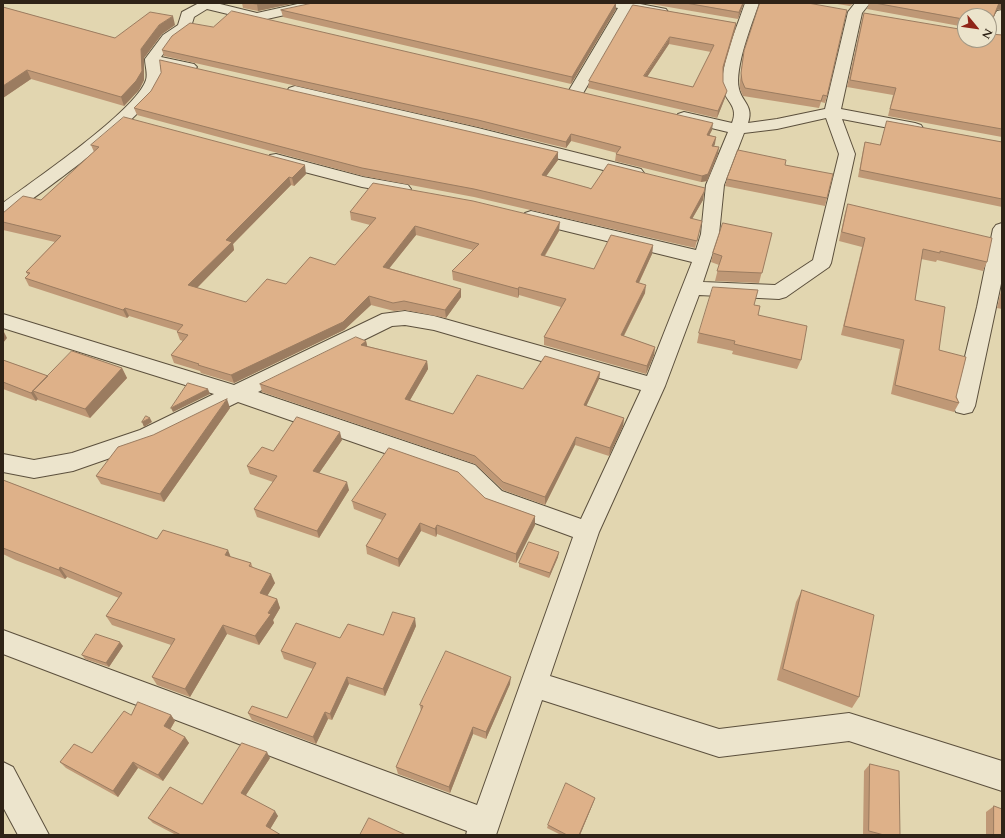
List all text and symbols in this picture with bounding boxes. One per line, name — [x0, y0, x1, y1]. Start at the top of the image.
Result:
north arrow — [957, 8, 997, 48]
text: N — [978, 26, 996, 41]

